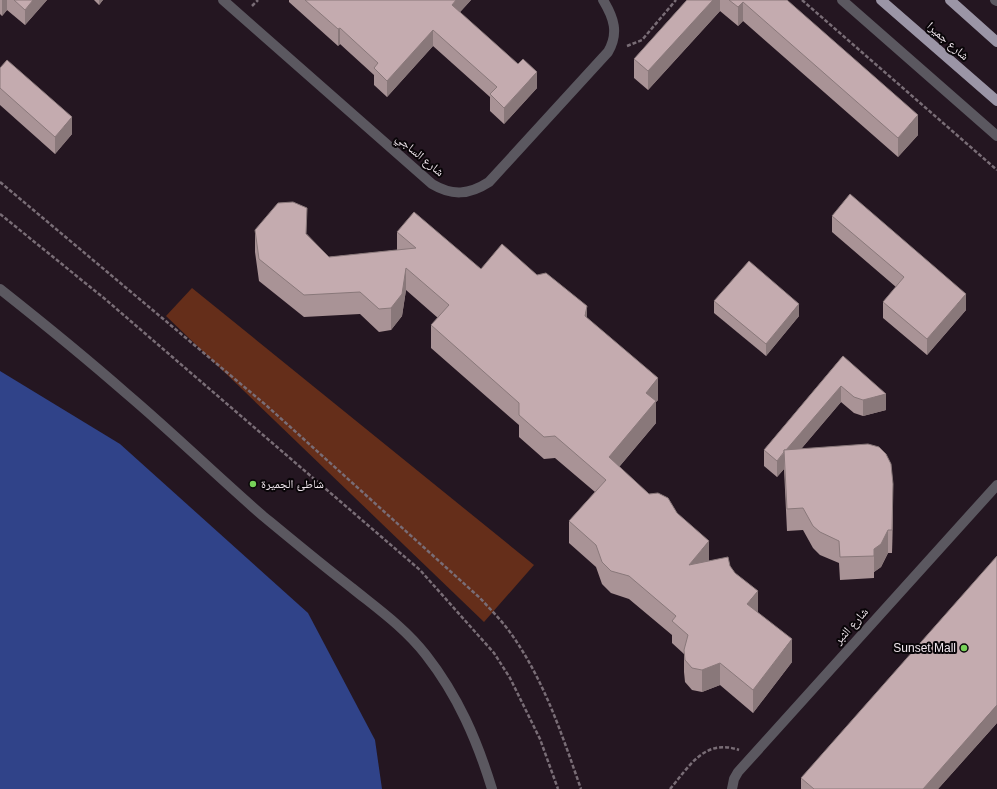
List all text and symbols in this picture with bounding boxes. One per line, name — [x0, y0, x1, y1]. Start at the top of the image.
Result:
street label: شارع جميرا — [924, 19, 972, 64]
street label: شارع الساجي — [391, 131, 447, 182]
place label: شاطئ الجميرة — [261, 477, 324, 491]
marker: شاطئ الجميرة — [248, 479, 258, 489]
street label: شارع الثبر — [830, 605, 872, 649]
place label: Sunset Mall — [893, 641, 956, 655]
marker: Sunset Mall — [959, 643, 969, 653]

